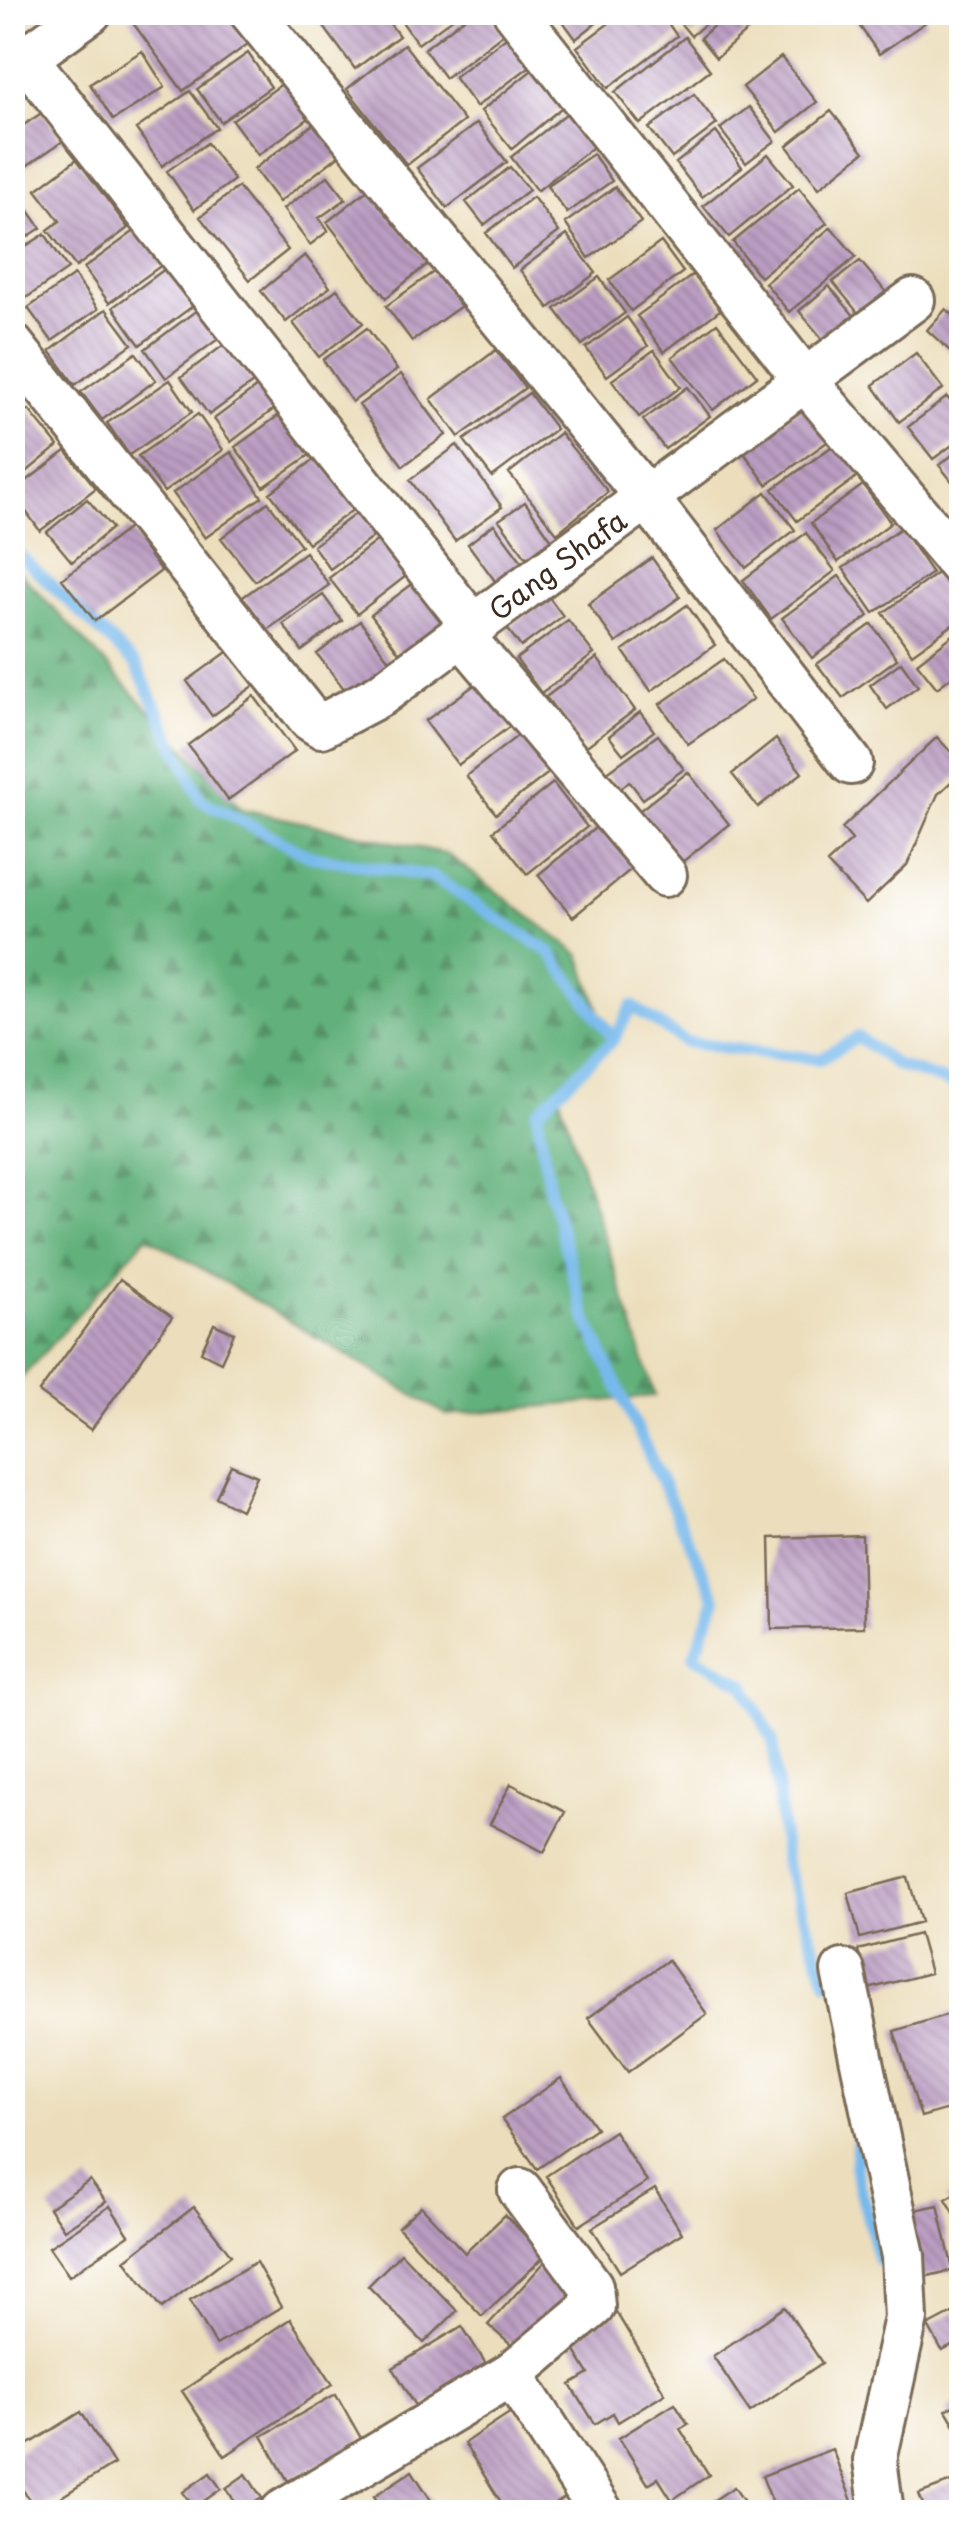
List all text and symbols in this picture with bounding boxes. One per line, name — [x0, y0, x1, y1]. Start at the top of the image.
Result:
street label: Gang Shafa — [479, 498, 635, 630]

